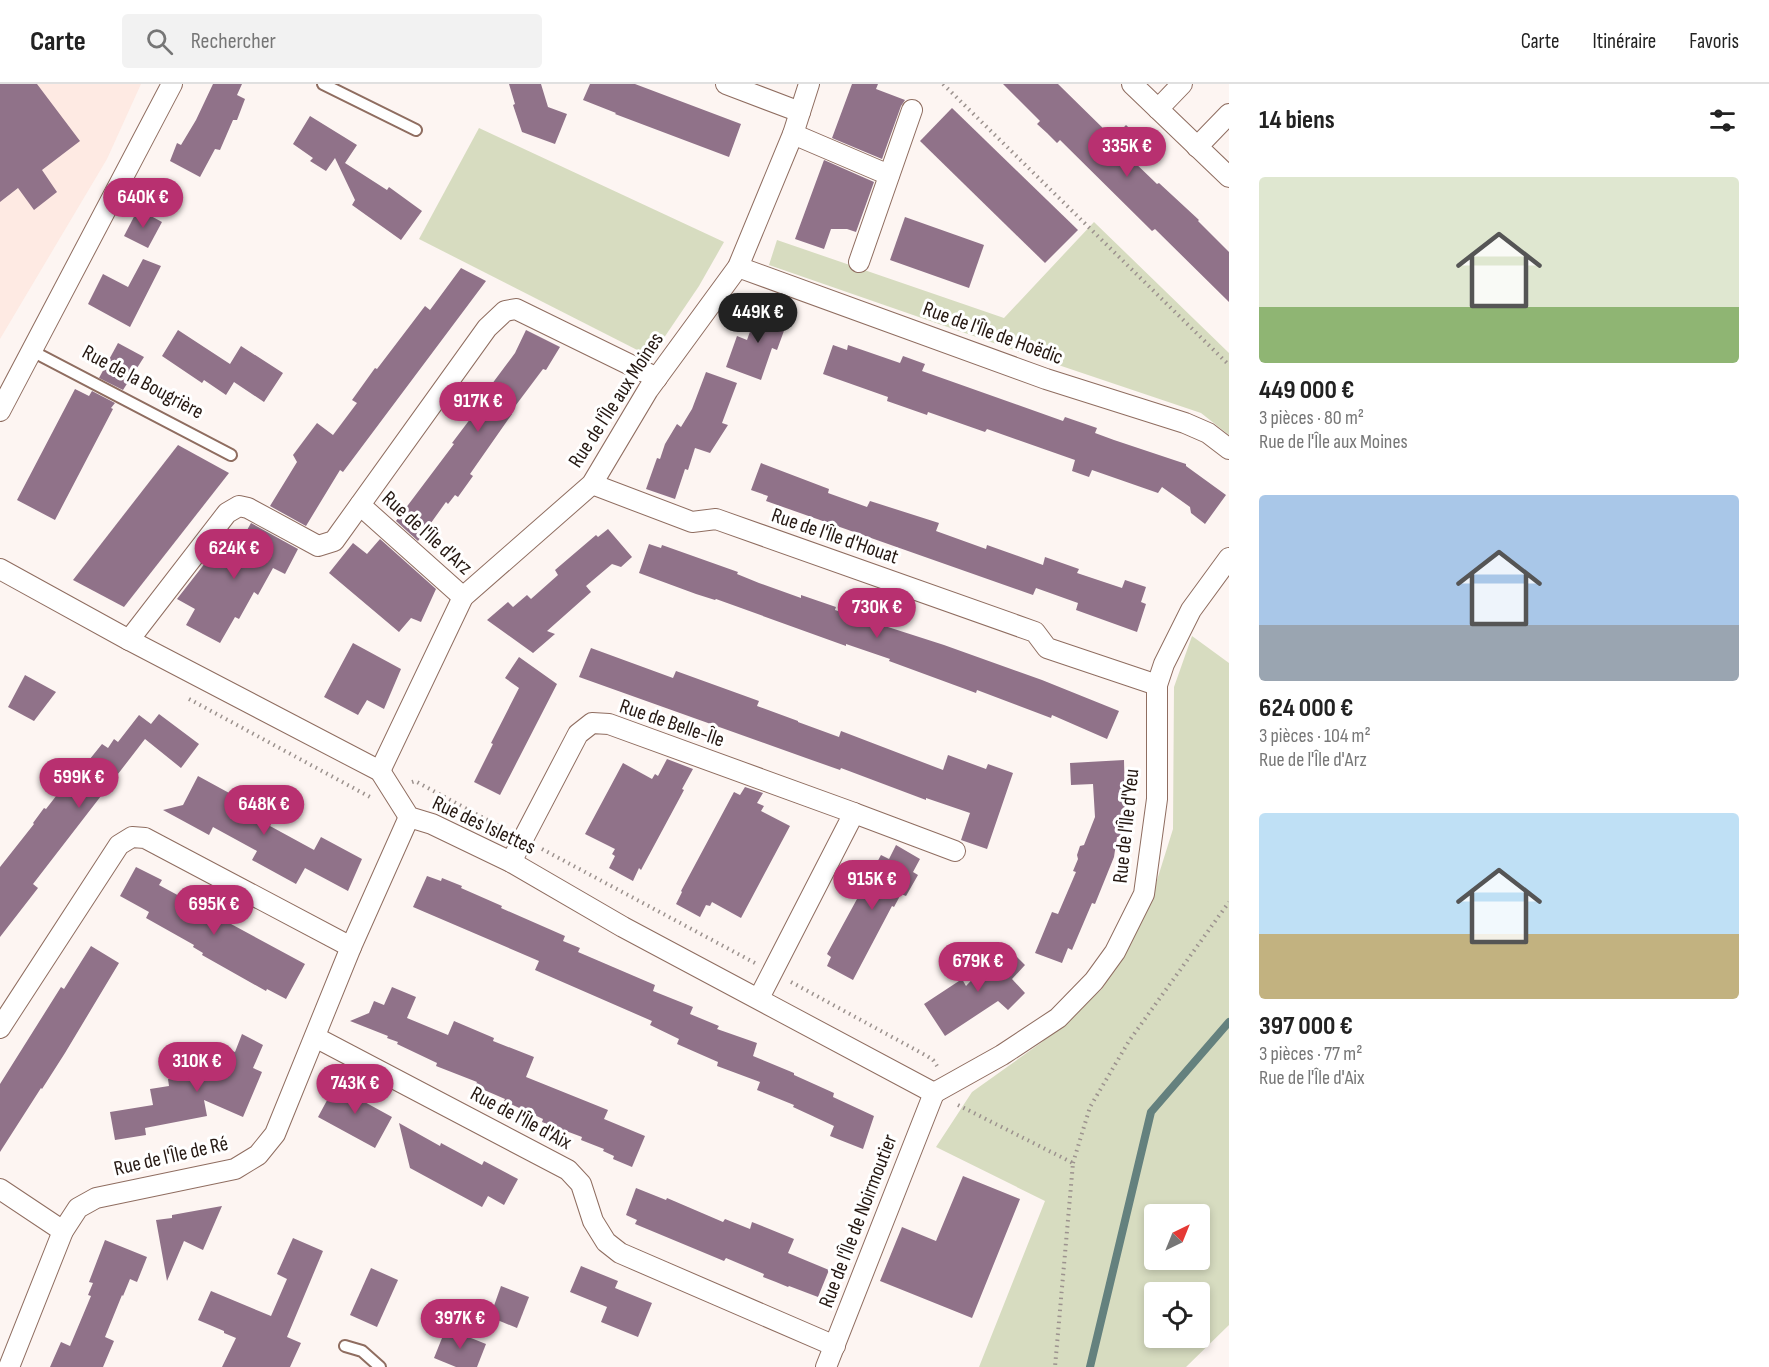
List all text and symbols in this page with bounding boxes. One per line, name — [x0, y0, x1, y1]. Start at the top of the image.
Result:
search box — [122, 14, 542, 68]
text: Carte — [30, 25, 86, 58]
icon: search — [143, 25, 176, 58]
text: Rechercher — [191, 28, 276, 55]
text: Carte — [1521, 29, 1560, 54]
text: Itinéraire — [1593, 29, 1656, 54]
text: Favoris — [1689, 29, 1739, 54]
icon: filters — [1706, 104, 1739, 137]
text: 14 biens — [1259, 105, 1335, 136]
pin: 335K € — [1078, 127, 1176, 178]
text: 335K € — [1102, 134, 1152, 158]
pin: 640K € — [94, 178, 192, 229]
text: 640K € — [117, 185, 169, 209]
icon: home — [1445, 216, 1553, 324]
pin: 449K € — [709, 293, 807, 344]
street label: Rue de l'Île de Hoëdic — [919, 296, 1067, 370]
text: 449K € — [732, 300, 784, 324]
street label: Rue de l'Île aux Moines — [563, 328, 669, 472]
street label: Rue de la Bougrière — [78, 340, 208, 424]
text: 449 000 € — [1259, 375, 1354, 406]
pin: 917K € — [429, 382, 527, 433]
text: 917K € — [453, 389, 503, 413]
text: 3 pièces · 80 m² — [1259, 406, 1364, 430]
text: Rue de l'Île aux Moines — [1259, 430, 1408, 454]
street label: Rue de l'Île d'Arz — [377, 486, 478, 580]
street label: Rue de l'Île d'Houat — [768, 503, 902, 569]
pin: 624K € — [185, 529, 283, 580]
icon: home — [1445, 534, 1553, 642]
text: 624K € — [209, 536, 259, 560]
pin: 730K € — [828, 588, 926, 639]
text: 730K € — [852, 595, 902, 619]
street label: Rue de Belle-Île — [616, 693, 728, 753]
text: 624 000 € — [1259, 693, 1353, 724]
text: 3 pièces · 104 m² — [1259, 724, 1371, 748]
text: Rue de l'Île d'Arz — [1259, 748, 1367, 772]
pin: 599K € — [30, 758, 128, 809]
text: 599K € — [54, 765, 104, 789]
street label: Rue de l'Île d'Yeu — [1108, 768, 1144, 884]
pin: 648K € — [215, 785, 313, 836]
street label: Rue des Islettes — [428, 790, 540, 860]
text: 648K € — [238, 792, 290, 816]
icon: home — [1445, 852, 1553, 960]
pin: 915K € — [823, 860, 921, 911]
text: 915K € — [847, 867, 897, 891]
pin: 695K € — [165, 885, 263, 936]
text: 695K € — [189, 892, 239, 916]
pin: 679K € — [929, 942, 1027, 993]
text: 679K € — [953, 949, 1003, 973]
text: 397 000 € — [1259, 1011, 1353, 1042]
pin: 310K € — [148, 1042, 246, 1093]
text: 3 pièces · 77 m² — [1259, 1042, 1362, 1066]
text: 310K € — [172, 1049, 222, 1073]
pin: 743K € — [306, 1064, 404, 1115]
text: Rue de l'Île d'Aix — [1259, 1066, 1364, 1090]
text: 743K € — [330, 1071, 380, 1095]
street label: Rue de l'Île d'Aix — [466, 1081, 576, 1155]
street label: Rue de l'Île de Ré — [111, 1131, 231, 1181]
street label: Rue de l'Île de Noirmoutier — [813, 1131, 903, 1311]
north arrow — [1144, 1204, 1210, 1270]
map controls — [1144, 1204, 1210, 1348]
button: locate — [1144, 1282, 1210, 1348]
pin: 397K € — [411, 1299, 509, 1350]
text: 397K € — [435, 1306, 485, 1330]

